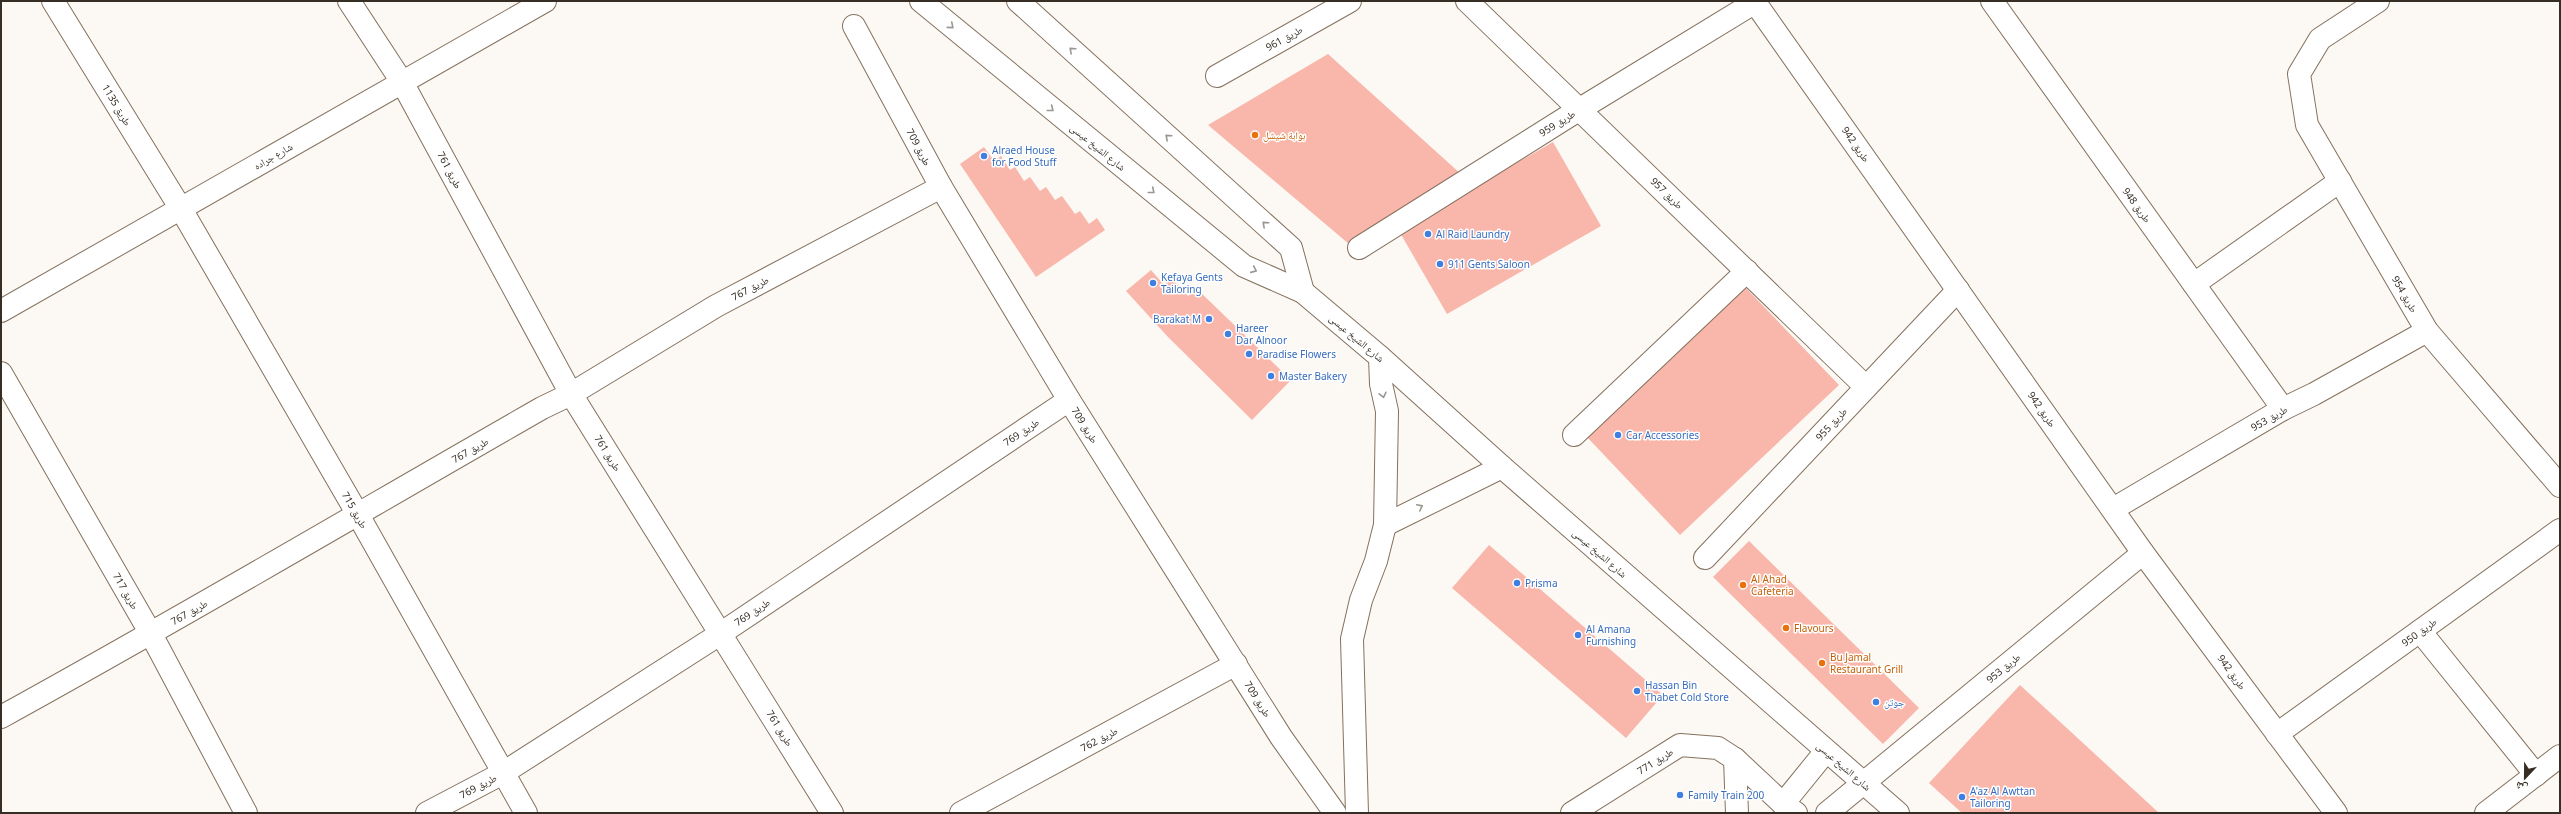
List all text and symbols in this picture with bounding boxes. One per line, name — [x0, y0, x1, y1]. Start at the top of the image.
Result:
one-way arrow — [946, 22, 953, 29]
street label: طريق 961 — [1263, 22, 1305, 54]
one-way arrow — [1069, 47, 1077, 54]
street label: طريق 1135 — [99, 82, 135, 129]
one-way arrow — [1046, 104, 1054, 111]
street label: طريق 959 — [1536, 106, 1578, 140]
street label: شارع الشيخ عيسى — [1067, 120, 1129, 174]
street label: طريق 942 — [1839, 123, 1874, 165]
street label: طريق 709 — [903, 126, 935, 168]
place label: بوابة شيشل — [1263, 128, 1306, 142]
marker: بوابة شيشل — [1250, 130, 1260, 140]
one-way arrow — [1166, 135, 1173, 142]
street label: شارع جراده — [251, 139, 295, 173]
place label: Alraed House for Food Stuff — [992, 143, 1058, 169]
street label: طريق 761 — [434, 149, 466, 191]
marker: Alraed House for Food Stuff — [979, 151, 989, 161]
street label: طريق 957 — [1648, 174, 1687, 212]
street label: طريق 948 — [2120, 185, 2155, 226]
one-way arrow — [1147, 186, 1155, 193]
one-way arrow — [1262, 222, 1269, 229]
place label: Al Raid Laundry — [1436, 227, 1510, 241]
marker: Al Raid Laundry — [1423, 229, 1433, 239]
place label: 911 Gents Saloon — [1448, 257, 1530, 271]
marker: 911 Gents Saloon — [1435, 259, 1445, 269]
one-way arrow — [1250, 265, 1258, 273]
place label: Kefaya Gents Tailoring — [1161, 270, 1223, 296]
street label: طريق 767 — [729, 272, 771, 304]
street label: طريق 954 — [2389, 273, 2421, 315]
marker: Kefaya Gents Tailoring — [1148, 278, 1158, 288]
street label: شارع الشيخ عيسى — [1327, 311, 1388, 365]
place label: Barakat M — [1153, 312, 1201, 326]
marker: Barakat M — [1204, 314, 1214, 324]
place label: Hareer Dar Alnoor — [1236, 321, 1287, 347]
marker: Hareer Dar Alnoor — [1223, 329, 1233, 339]
place label: Paradise Flowers — [1257, 347, 1336, 361]
marker: Paradise Flowers — [1244, 349, 1254, 359]
place label: Master Bakery — [1279, 369, 1348, 383]
marker: Master Bakery — [1266, 371, 1276, 381]
street label: طريق 942 — [2025, 388, 2060, 430]
one-way arrow — [1379, 392, 1387, 398]
street label: طريق 953 — [2248, 402, 2290, 434]
street label: طريق 709 — [1068, 404, 1102, 446]
street label: طريق 955 — [1812, 404, 1850, 443]
street label: طريق 769 — [1000, 415, 1042, 449]
place label: Car Accessories — [1626, 428, 1699, 442]
marker: Car Accessories — [1613, 430, 1623, 440]
street label: طريق 761 — [591, 432, 625, 474]
street label: طريق 767 — [449, 434, 491, 466]
street label: طريق 715 — [339, 489, 371, 531]
one-way arrow — [1416, 505, 1423, 512]
street label: شارع الشيخ عيسى — [1570, 525, 1630, 581]
street label: طريق 717 — [110, 570, 142, 612]
place label: Al Ahad Cafeteria — [1751, 572, 1794, 598]
place label: Prisma — [1525, 576, 1558, 590]
marker: Prisma — [1512, 578, 1522, 588]
marker: Al Ahad Cafeteria — [1738, 580, 1748, 590]
street label: طريق 769 — [731, 595, 773, 629]
street label: طريق 767 — [168, 596, 210, 628]
street label: طريق 950 — [2399, 614, 2440, 649]
place label: Flavours — [1794, 621, 1834, 635]
place label: Al Amana Furnishing — [1586, 622, 1636, 648]
marker: Flavours — [1781, 623, 1791, 633]
marker: Al Amana Furnishing — [1573, 630, 1583, 640]
place label: Bu Jamal Restaurant Grill — [1830, 650, 1903, 676]
street label: طريق 953 — [1983, 650, 2023, 686]
street label: طريق 942 — [2215, 652, 2250, 693]
marker: Bu Jamal Restaurant Grill — [1817, 658, 1827, 668]
street label: طريق 709 — [1241, 678, 1275, 720]
place label: Hassan Bin Thabet Cold Store — [1645, 678, 1729, 704]
marker: Hassan Bin Thabet Cold Store — [1632, 686, 1642, 696]
place label: جوتن — [1884, 695, 1905, 709]
marker: جوتن — [1871, 697, 1881, 707]
street label: طريق 761 — [763, 707, 797, 749]
street label: طريق 762 — [1078, 723, 1120, 755]
street label: شارع الشيخ عيسى — [1814, 738, 1874, 794]
street label: طريق 771 — [1634, 744, 1676, 778]
north arrow — [2505, 758, 2545, 798]
street label: طريق 769 — [457, 770, 499, 802]
text: ش — [2513, 778, 2530, 797]
place label: A'az Al Awttan Tailoring — [1970, 784, 2035, 810]
place label: Family Train 200 — [1688, 788, 1764, 802]
marker: Family Train 200 — [1675, 790, 1685, 800]
marker: A'az Al Awttan Tailoring — [1957, 792, 1967, 802]

